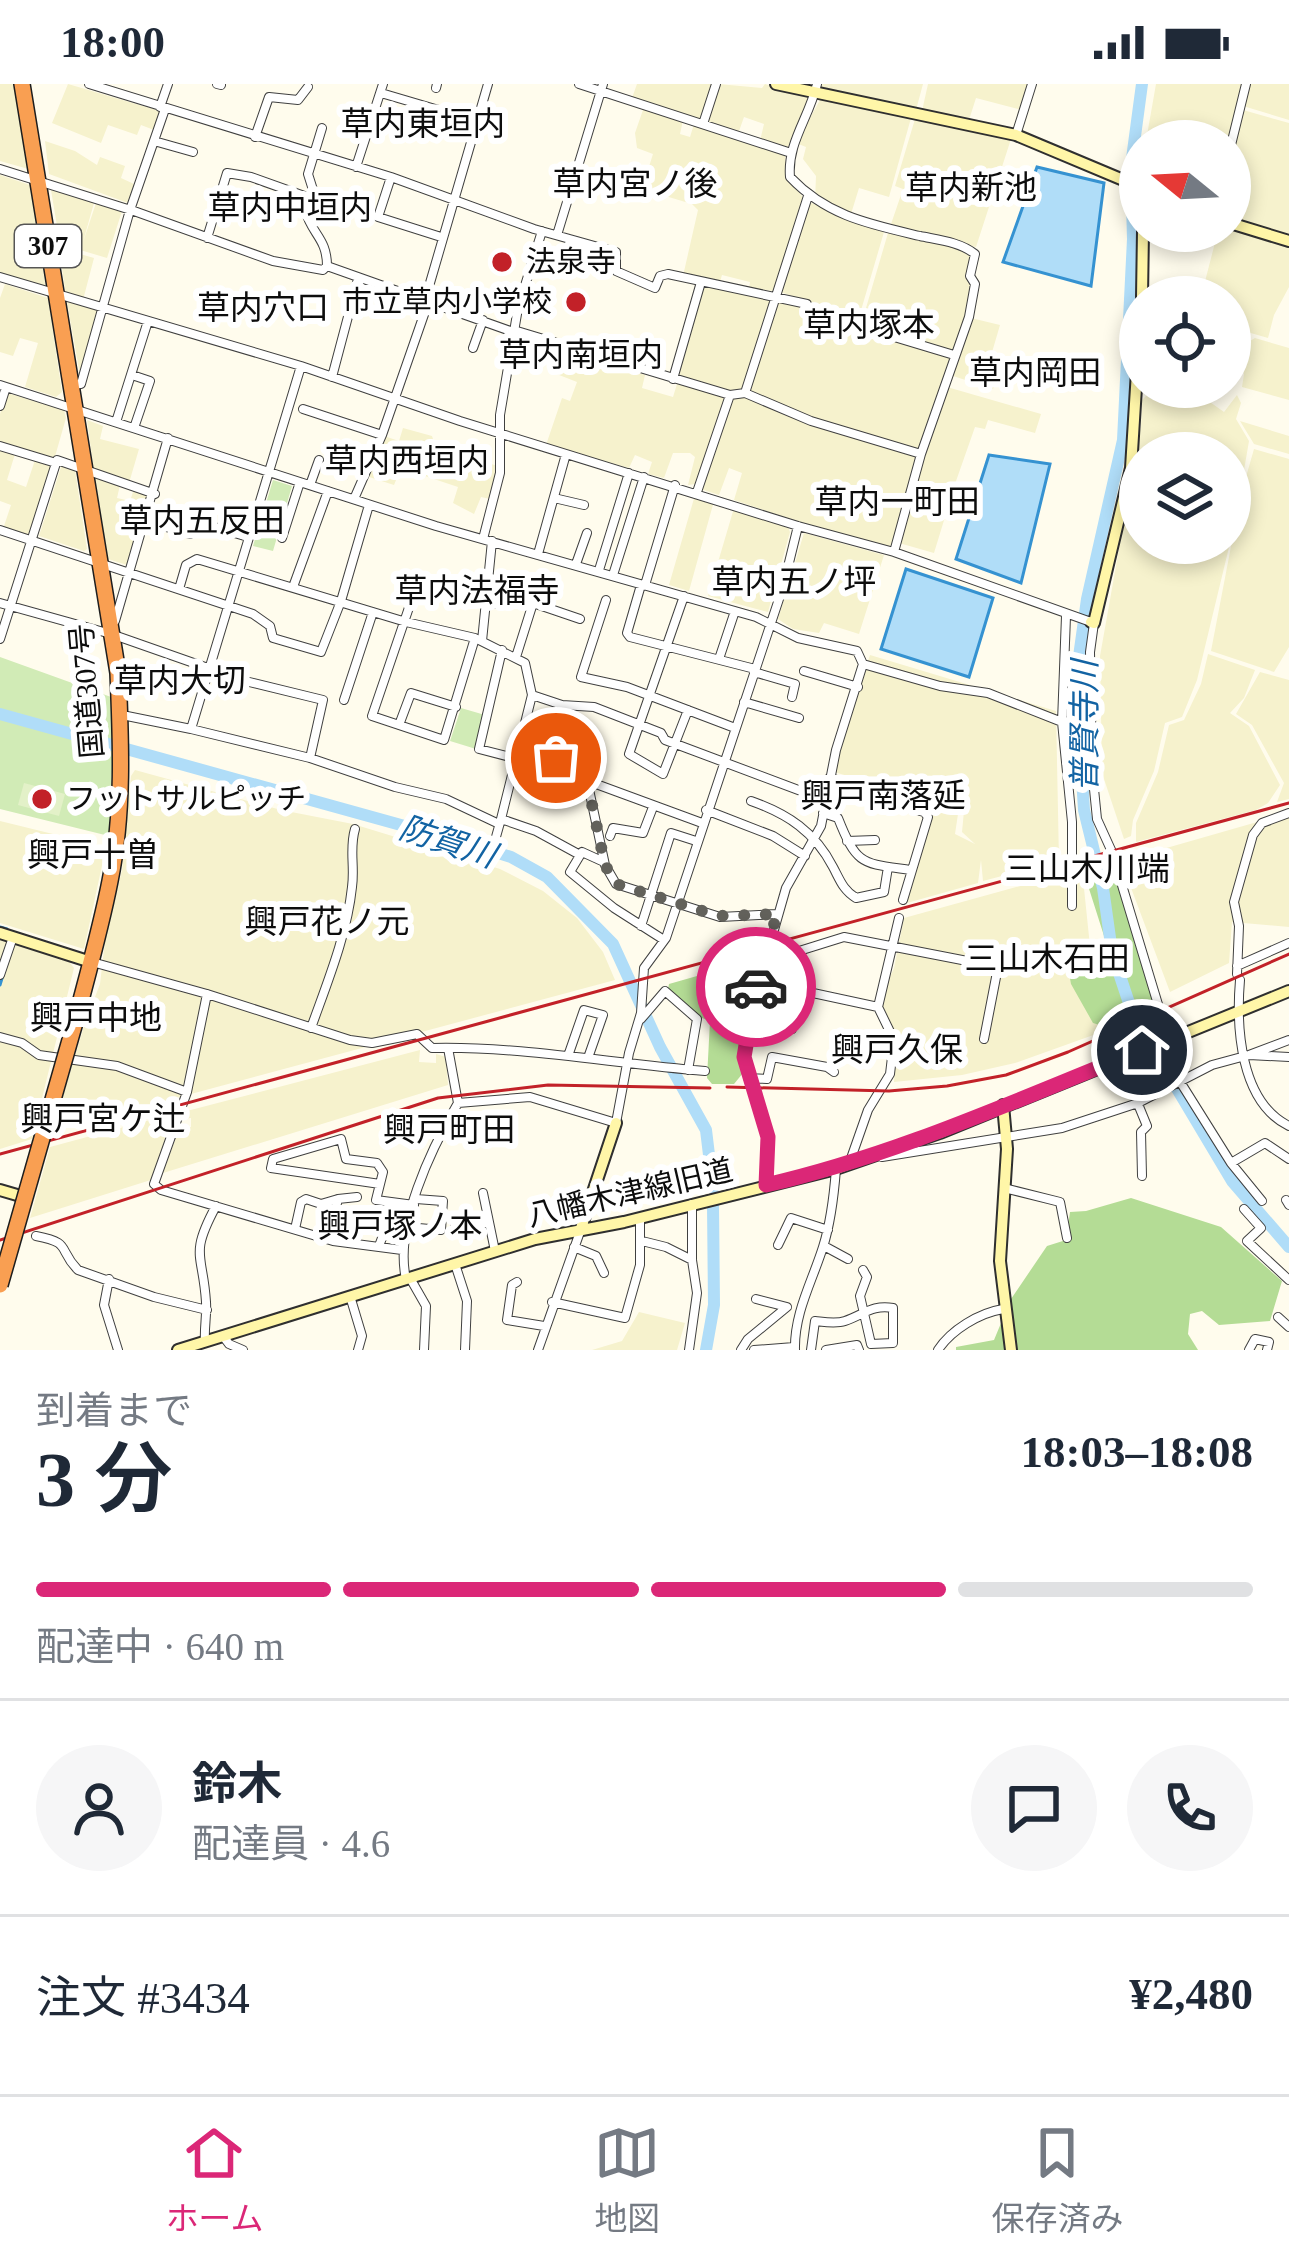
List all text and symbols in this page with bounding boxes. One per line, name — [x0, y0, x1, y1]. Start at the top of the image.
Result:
text: 18:00 — [60, 17, 165, 67]
district label: 草内東垣内 — [341, 106, 506, 142]
north arrow — [1119, 120, 1251, 252]
map controls — [1119, 120, 1251, 564]
district label: 草内宮ノ後 — [553, 166, 718, 202]
district label: 草内新池 — [905, 170, 1037, 206]
district label: 草内中垣内 — [208, 190, 373, 226]
road number: 307 — [15, 225, 81, 267]
place label: 法泉寺 — [526, 245, 616, 278]
marker: 法泉寺 — [489, 249, 515, 275]
button: locate — [1119, 276, 1251, 408]
place label: 市立草内小学校 — [342, 285, 552, 318]
marker: 市立草内小学校 — [563, 289, 589, 315]
district label: 草内穴口 — [197, 290, 329, 326]
district label: 草内塚本 — [803, 307, 935, 343]
district label: 草内南垣内 — [499, 337, 664, 373]
district label: 草内岡田 — [969, 355, 1101, 391]
button: layers — [1119, 432, 1251, 564]
district label: 草内西垣内 — [325, 443, 490, 479]
district label: 草内一町田 — [815, 484, 980, 520]
district label: 草内五反田 — [120, 503, 285, 539]
district label: 草内五ノ坪 — [712, 564, 877, 600]
district label: 草内法福寺 — [395, 573, 560, 609]
street label: 国道307号 — [64, 622, 109, 760]
water label: 普賢寺川 — [1067, 657, 1103, 792]
district label: 草内大切 — [114, 663, 246, 699]
pin — [505, 707, 607, 809]
icon: bag — [523, 725, 589, 791]
district label: 興戸南落延 — [801, 778, 966, 814]
place label: フットサルピッチ — [66, 782, 306, 815]
marker: フットサルピッチ — [29, 786, 55, 812]
water label: 防賀川 — [395, 810, 503, 875]
district label: 興戸十曽 — [27, 837, 159, 873]
district label: 三山木川端 — [1005, 851, 1170, 887]
district label: 興戸花ノ元 — [245, 904, 410, 940]
courier — [696, 927, 816, 1047]
district label: 三山木石田 — [965, 941, 1130, 977]
icon: car — [723, 954, 789, 1020]
pin — [1091, 999, 1193, 1101]
district label: 興戸中地 — [30, 1000, 162, 1036]
icon: home — [1109, 1017, 1175, 1083]
district label: 興戸久保 — [831, 1032, 963, 1068]
district label: 興戸宮ケ辻 — [21, 1101, 186, 1137]
district label: 興戸町田 — [383, 1112, 515, 1148]
street label: 八幡木津線旧道 — [524, 1153, 736, 1232]
district label: 興戸塚ノ本 — [318, 1208, 483, 1244]
text: 到着まで — [36, 1389, 192, 1432]
text: 18:03–18:08 — [1021, 1427, 1253, 1477]
text: 3 分 — [36, 1436, 173, 1523]
text: 配達中 · 640 m — [36, 1625, 284, 1668]
button: person — [36, 1745, 162, 1871]
button: chat — [971, 1745, 1097, 1871]
button: phone — [1127, 1745, 1253, 1871]
text: 鈴木 — [192, 1759, 282, 1809]
text: 配達員 · 4.6 — [192, 1822, 390, 1865]
text: ¥2,480 — [1129, 1969, 1253, 2019]
text: 注文 #3434 — [36, 1973, 250, 2023]
tab: ホーム — [165, 2120, 264, 2240]
tab: 地図 — [594, 2120, 660, 2240]
tab: 保存済み — [991, 2120, 1123, 2240]

